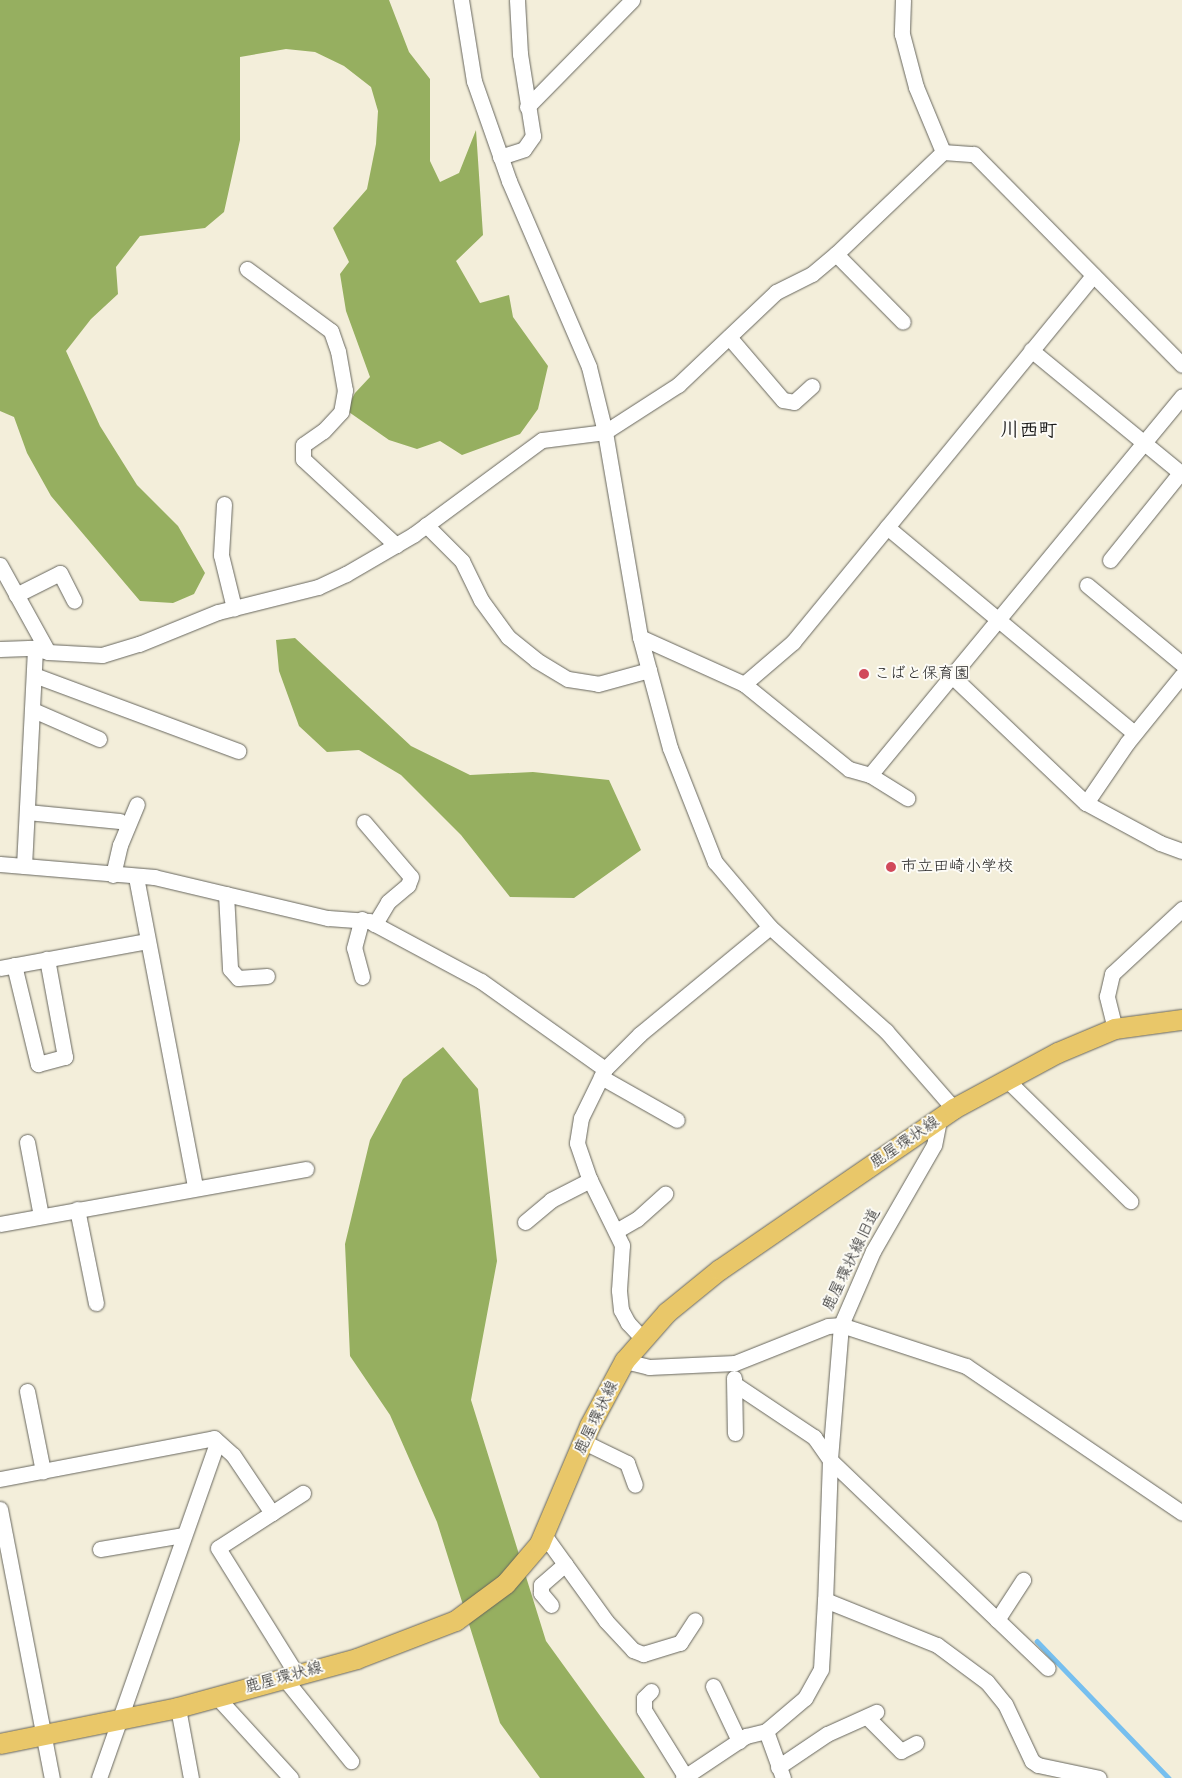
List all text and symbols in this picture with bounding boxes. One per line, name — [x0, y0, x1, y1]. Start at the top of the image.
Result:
district label: 川西町 — [1001, 421, 1057, 443]
place label: こばと保育園 — [874, 664, 970, 684]
marker: こばと保育園 — [858, 668, 870, 680]
place label: 市立田崎小学校 — [901, 857, 1013, 877]
marker: 市立田崎小学校 — [885, 861, 897, 873]
street label: 鹿屋環状線 — [866, 1113, 944, 1173]
street label: 鹿屋環状線旧道 — [819, 1205, 885, 1315]
street label: 鹿屋環状線 — [571, 1378, 623, 1458]
street label: 鹿屋環状線 — [243, 1658, 325, 1698]

